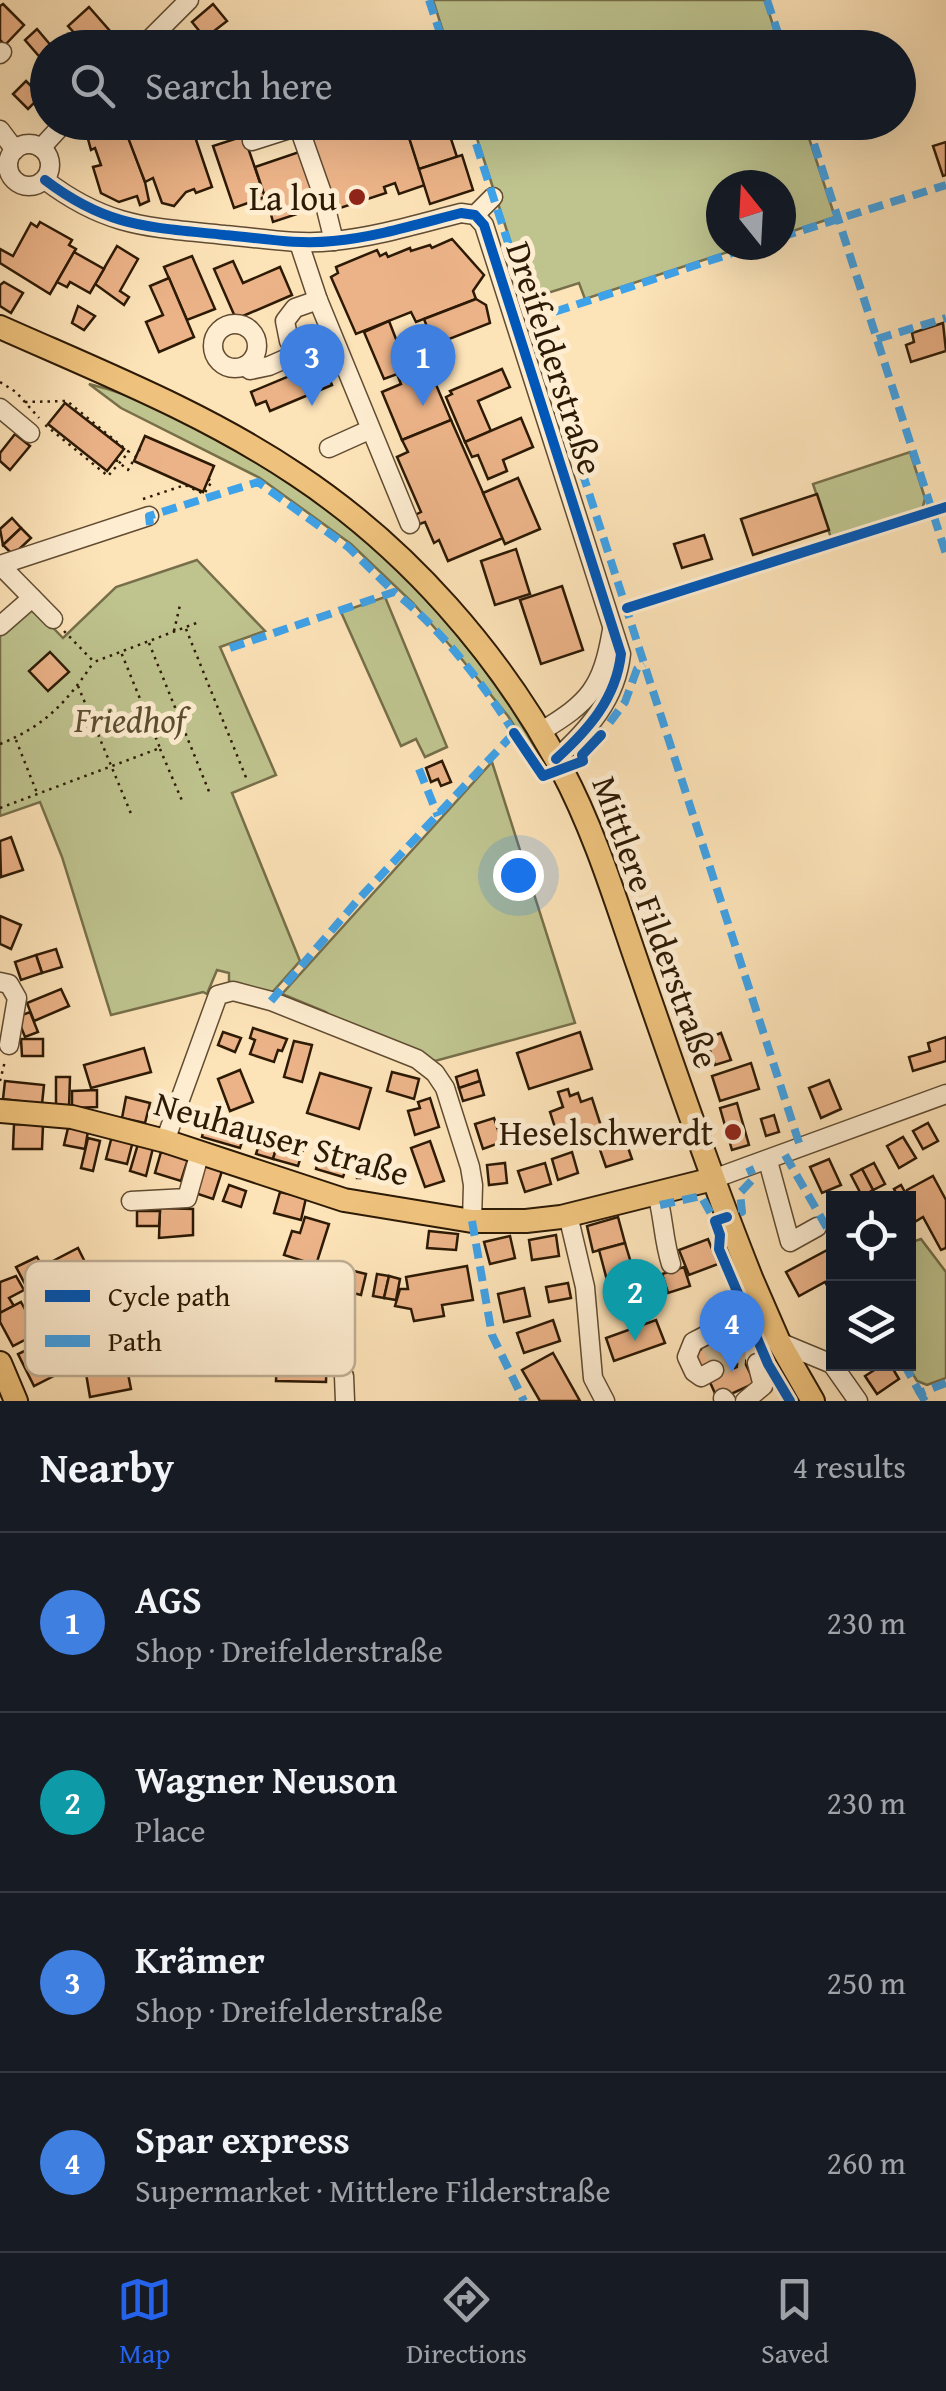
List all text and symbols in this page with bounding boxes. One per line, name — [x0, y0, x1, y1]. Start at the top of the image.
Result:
search box — [30, 30, 916, 140]
text: Search here — [145, 57, 333, 113]
icon: search — [65, 58, 120, 113]
north arrow — [706, 170, 796, 260]
place label: La lou — [249, 172, 337, 223]
marker: La lou — [346, 186, 368, 208]
street label: Dreifelderstraße — [493, 235, 617, 481]
pin: 3 — [280, 324, 344, 406]
pin: 1 — [390, 324, 456, 406]
park label: Friedhof — [73, 694, 193, 745]
street label: Mittlere Filderstraße — [579, 769, 733, 1075]
your location — [493, 850, 544, 901]
street label: Neuhauser Straße — [149, 1077, 415, 1199]
place label: Heselschwerdt — [499, 1107, 713, 1158]
marker: Heselschwerdt — [722, 1121, 744, 1143]
map controls — [826, 1191, 916, 1371]
button: locate — [826, 1191, 916, 1281]
pin: 2 — [602, 1258, 668, 1341]
legend — [25, 1261, 355, 1376]
text: Cycle path — [108, 1275, 231, 1316]
button: layers — [826, 1281, 916, 1371]
pin: 4 — [700, 1290, 764, 1372]
text: Path — [108, 1320, 162, 1361]
text: Nearby — [40, 1436, 174, 1497]
text: 4 results — [793, 1443, 906, 1490]
text: AGS — [135, 1571, 202, 1627]
text: 1 — [64, 1599, 81, 1646]
text: 230 m — [827, 1599, 906, 1646]
text: Shop · Dreifelderstraße — [135, 1627, 443, 1674]
text: Wagner Neuson — [135, 1751, 397, 1807]
text: 2 — [64, 1779, 81, 1826]
text: 230 m — [827, 1779, 906, 1826]
text: Place — [135, 1807, 206, 1854]
text: Krämer — [135, 1931, 265, 1987]
text: 3 — [64, 1959, 81, 2006]
text: 250 m — [827, 1959, 906, 2006]
text: Shop · Dreifelderstraße — [135, 1987, 443, 2034]
text: Spar express — [135, 2111, 350, 2167]
text: 4 — [64, 2139, 81, 2186]
text: 260 m — [827, 2139, 906, 2186]
text: Supermarket · Mittlere Filderstraße — [135, 2167, 610, 2214]
tab: Map — [117, 2272, 172, 2373]
tab: Directions — [406, 2272, 527, 2373]
tab: Saved — [761, 2272, 829, 2373]

